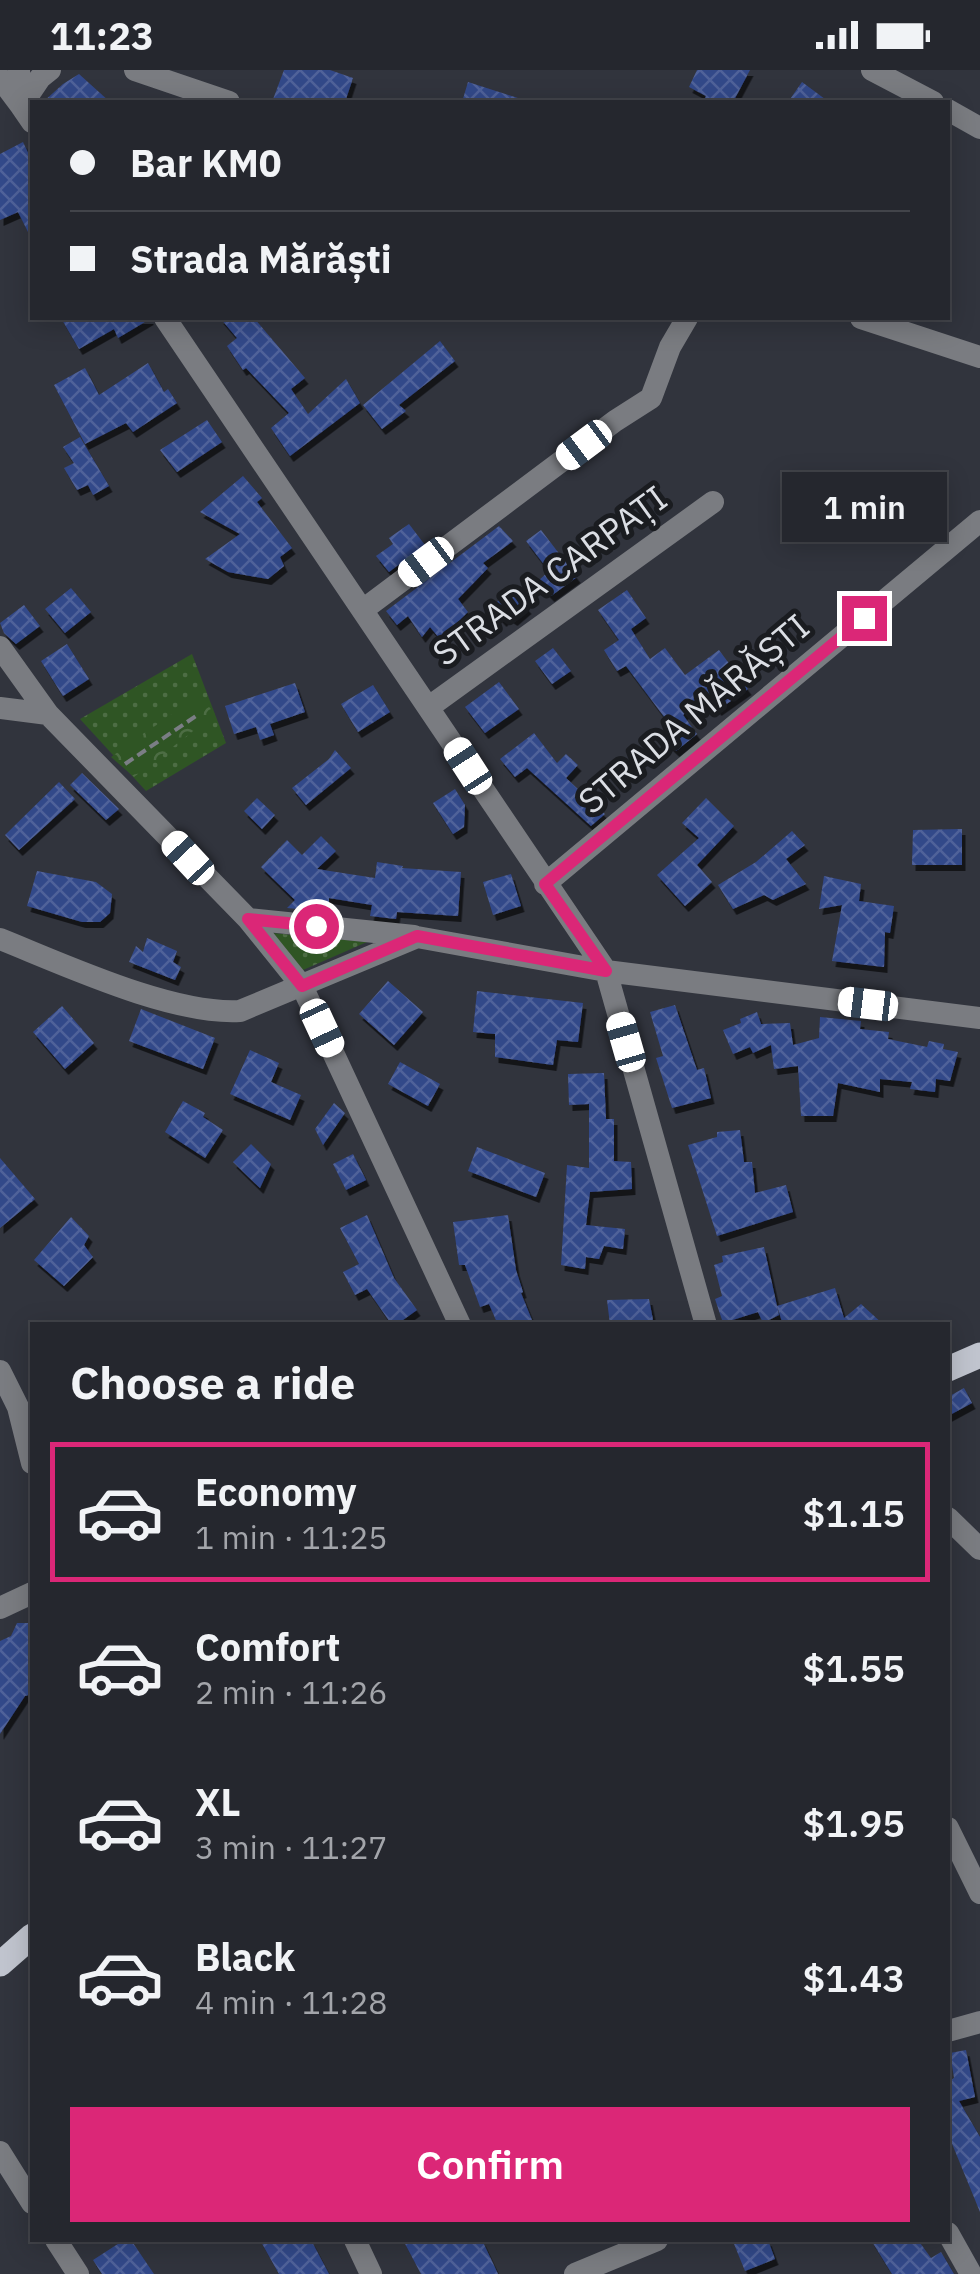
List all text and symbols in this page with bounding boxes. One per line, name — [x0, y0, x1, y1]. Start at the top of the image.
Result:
text: 11:23 — [50, 11, 154, 60]
text: Bar KM0 — [130, 138, 282, 187]
text: Strada Mărăști — [130, 234, 392, 283]
car — [551, 415, 617, 475]
callout: 1 min — [782, 473, 946, 543]
street label: STRADA CARPAȚI — [423, 475, 676, 676]
text: 1 min — [823, 486, 906, 528]
car — [393, 532, 459, 592]
route end — [842, 596, 887, 641]
street label: STRADA MĂRĂȘTI — [568, 603, 818, 823]
car — [439, 733, 497, 799]
car — [157, 826, 219, 890]
route start — [294, 904, 339, 949]
car — [836, 985, 900, 1023]
car — [296, 994, 348, 1062]
car — [603, 1009, 649, 1075]
text: Choose a ride — [70, 1353, 355, 1411]
icon: car — [75, 1467, 165, 1557]
text: Economy — [195, 1467, 357, 1516]
text: $1.15 — [802, 1488, 905, 1537]
text: 1 min · 11:25 — [195, 1516, 388, 1558]
icon: car — [75, 1622, 165, 1712]
text: Comfort — [195, 1622, 340, 1671]
text: $1.55 — [802, 1643, 905, 1692]
text: 2 min · 11:26 — [195, 1671, 388, 1713]
icon: car — [75, 1777, 165, 1867]
text: XL — [195, 1777, 241, 1826]
text: $1.95 — [802, 1798, 905, 1847]
text: 3 min · 11:27 — [195, 1826, 388, 1868]
icon: car — [75, 1932, 165, 2022]
text: Black — [195, 1932, 295, 1981]
text: $1.43 — [802, 1953, 905, 2002]
text: 4 min · 11:28 — [195, 1981, 388, 2023]
button: Confirm — [70, 2107, 910, 2222]

